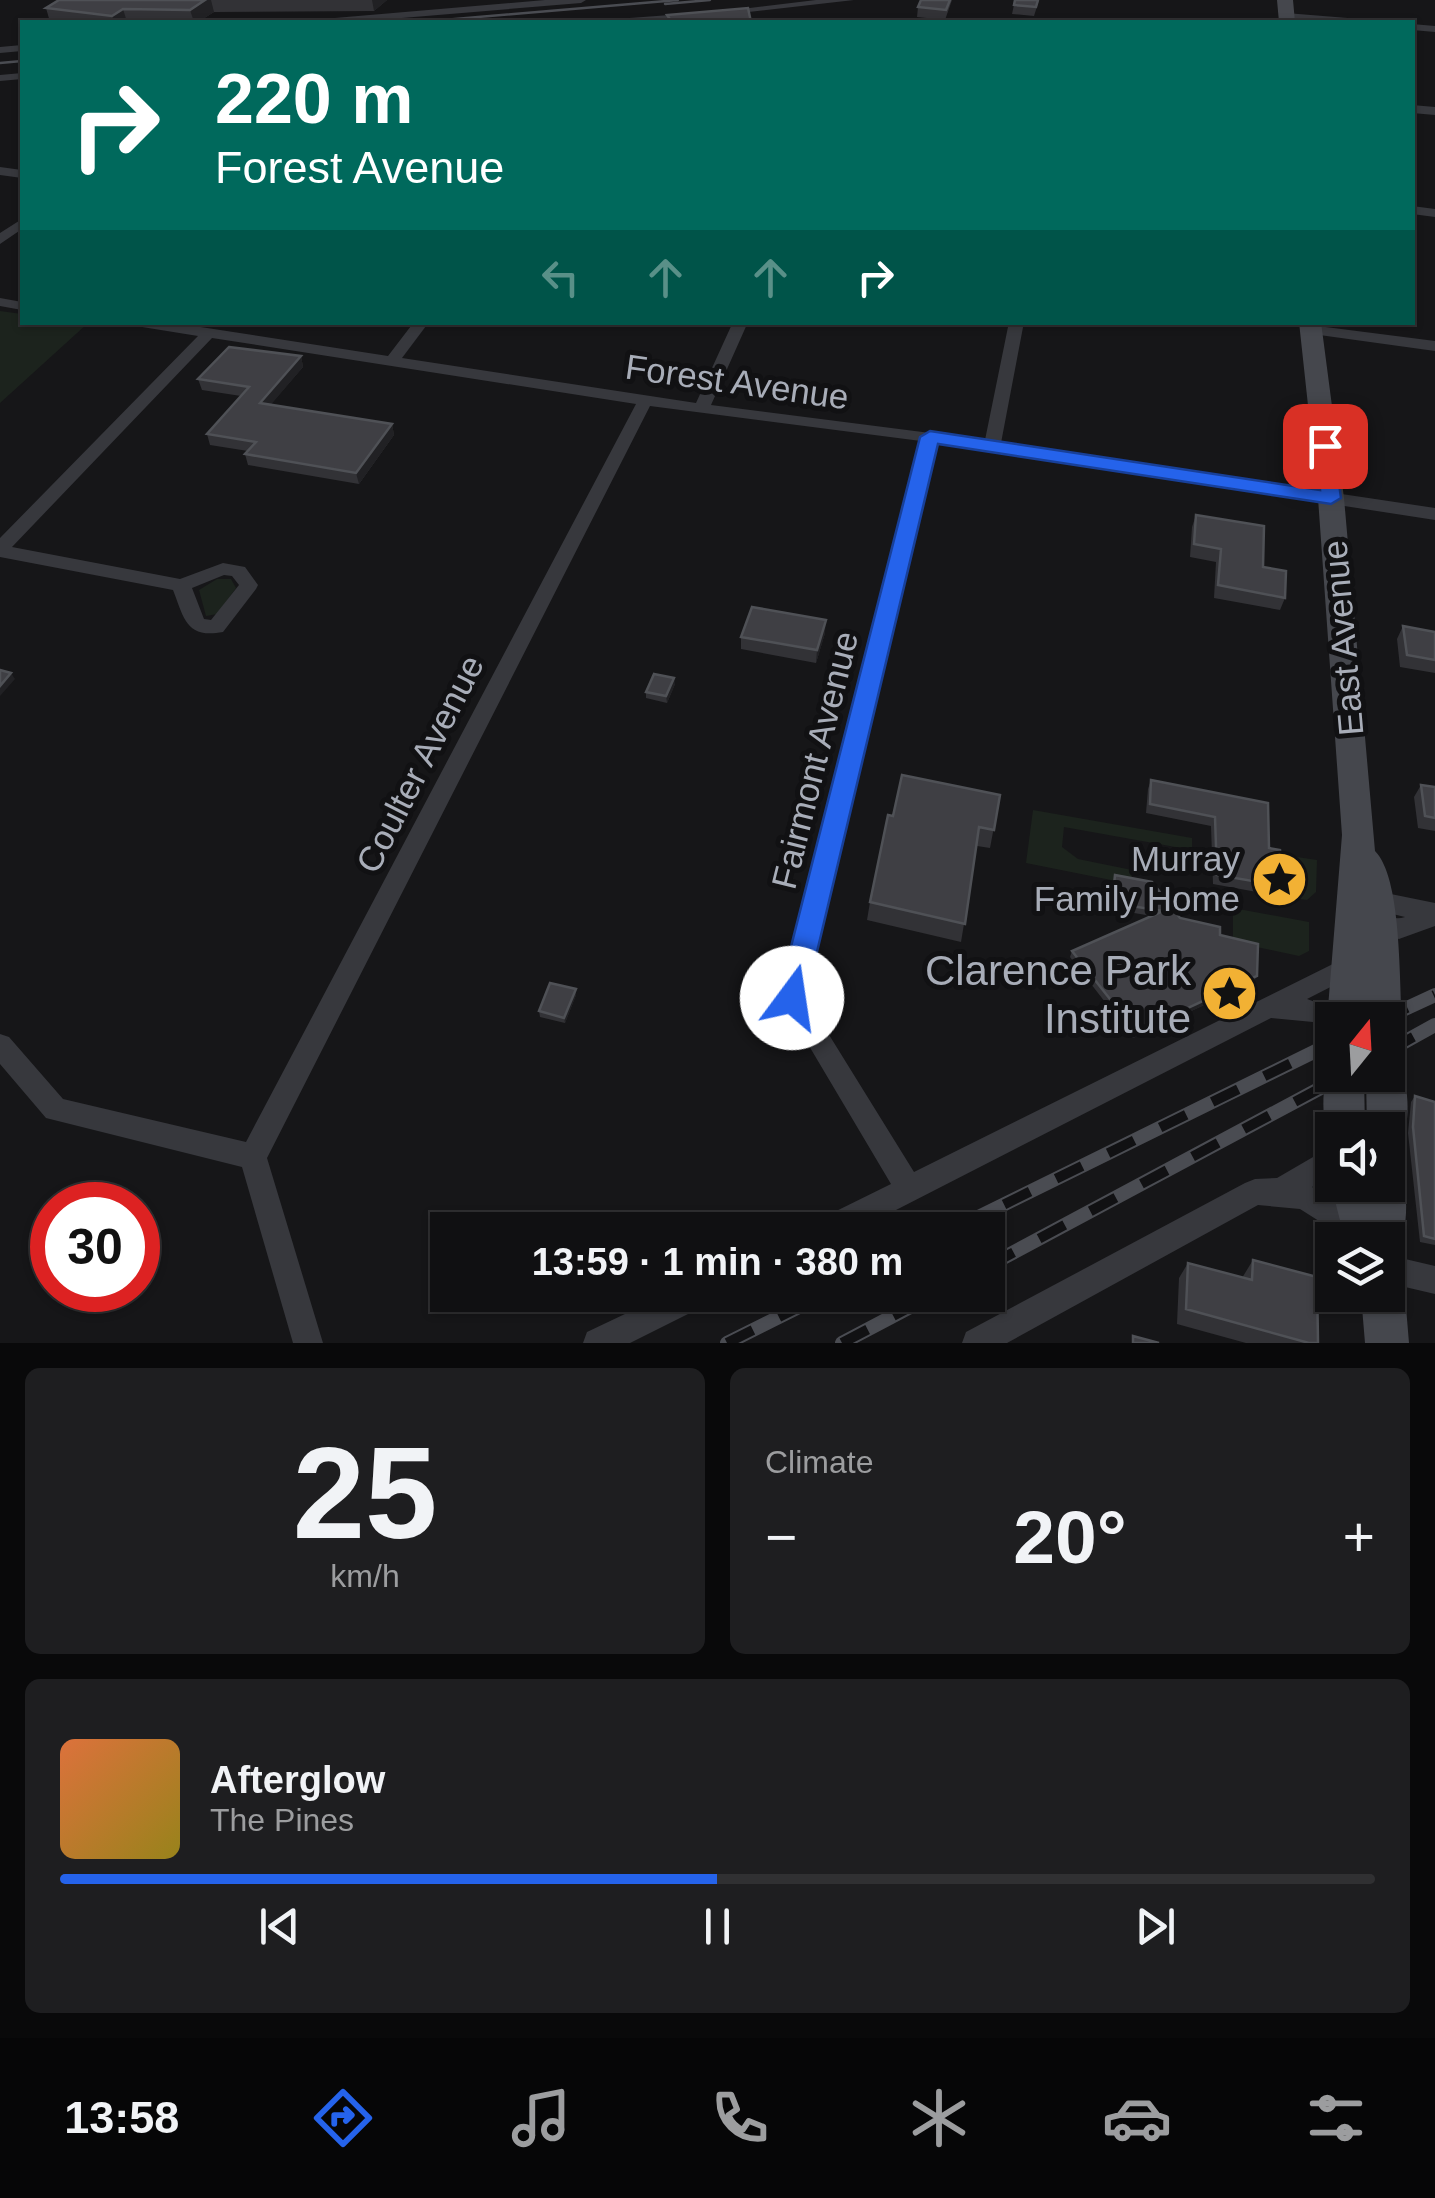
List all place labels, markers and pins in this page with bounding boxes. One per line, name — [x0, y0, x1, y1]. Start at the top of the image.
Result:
pin — [1283, 404, 1368, 489]
place label: Murray Family Home — [1034, 839, 1240, 918]
place icon: Murray Family Home — [1249, 849, 1309, 909]
place label: Clarence Park Institute — [925, 947, 1192, 1042]
place icon: Clarence Park Institute — [1200, 964, 1260, 1024]

